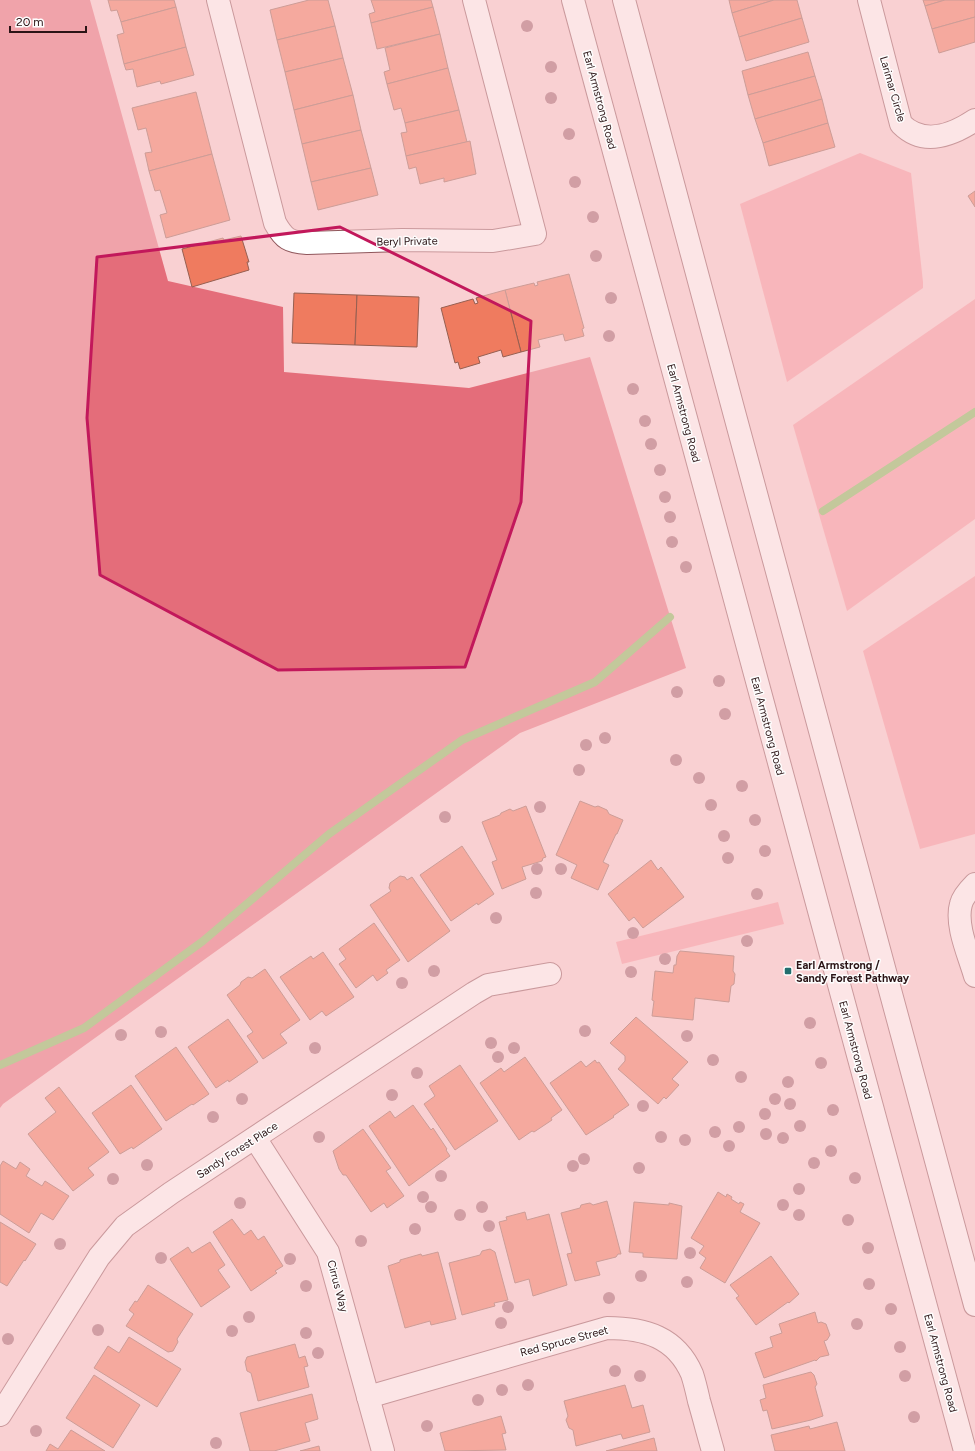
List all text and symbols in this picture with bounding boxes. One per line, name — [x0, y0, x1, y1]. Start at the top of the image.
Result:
scale bar — [10, 8, 86, 34]
text: 20 m — [16, 15, 44, 29]
street label: Earl Armstrong Road — [580, 49, 619, 151]
street label: Larimar Circle — [877, 55, 908, 123]
street label: Beryl Private — [376, 234, 438, 249]
street label: Earl Armstrong Road — [664, 362, 703, 464]
street label: Earl Armstrong Road — [748, 675, 787, 777]
place label: Earl Armstrong / Sandy Forest Pathway — [796, 959, 910, 985]
marker: Earl Armstrong / Sandy Forest Pathway — [783, 966, 793, 976]
street label: Earl Armstrong Road — [836, 999, 875, 1101]
street label: Sandy Forest Place — [194, 1119, 280, 1181]
street label: Cirrus Way — [324, 1259, 351, 1314]
street label: Earl Armstrong Road — [921, 1312, 960, 1414]
street label: Red Spruce Street — [519, 1323, 610, 1359]

